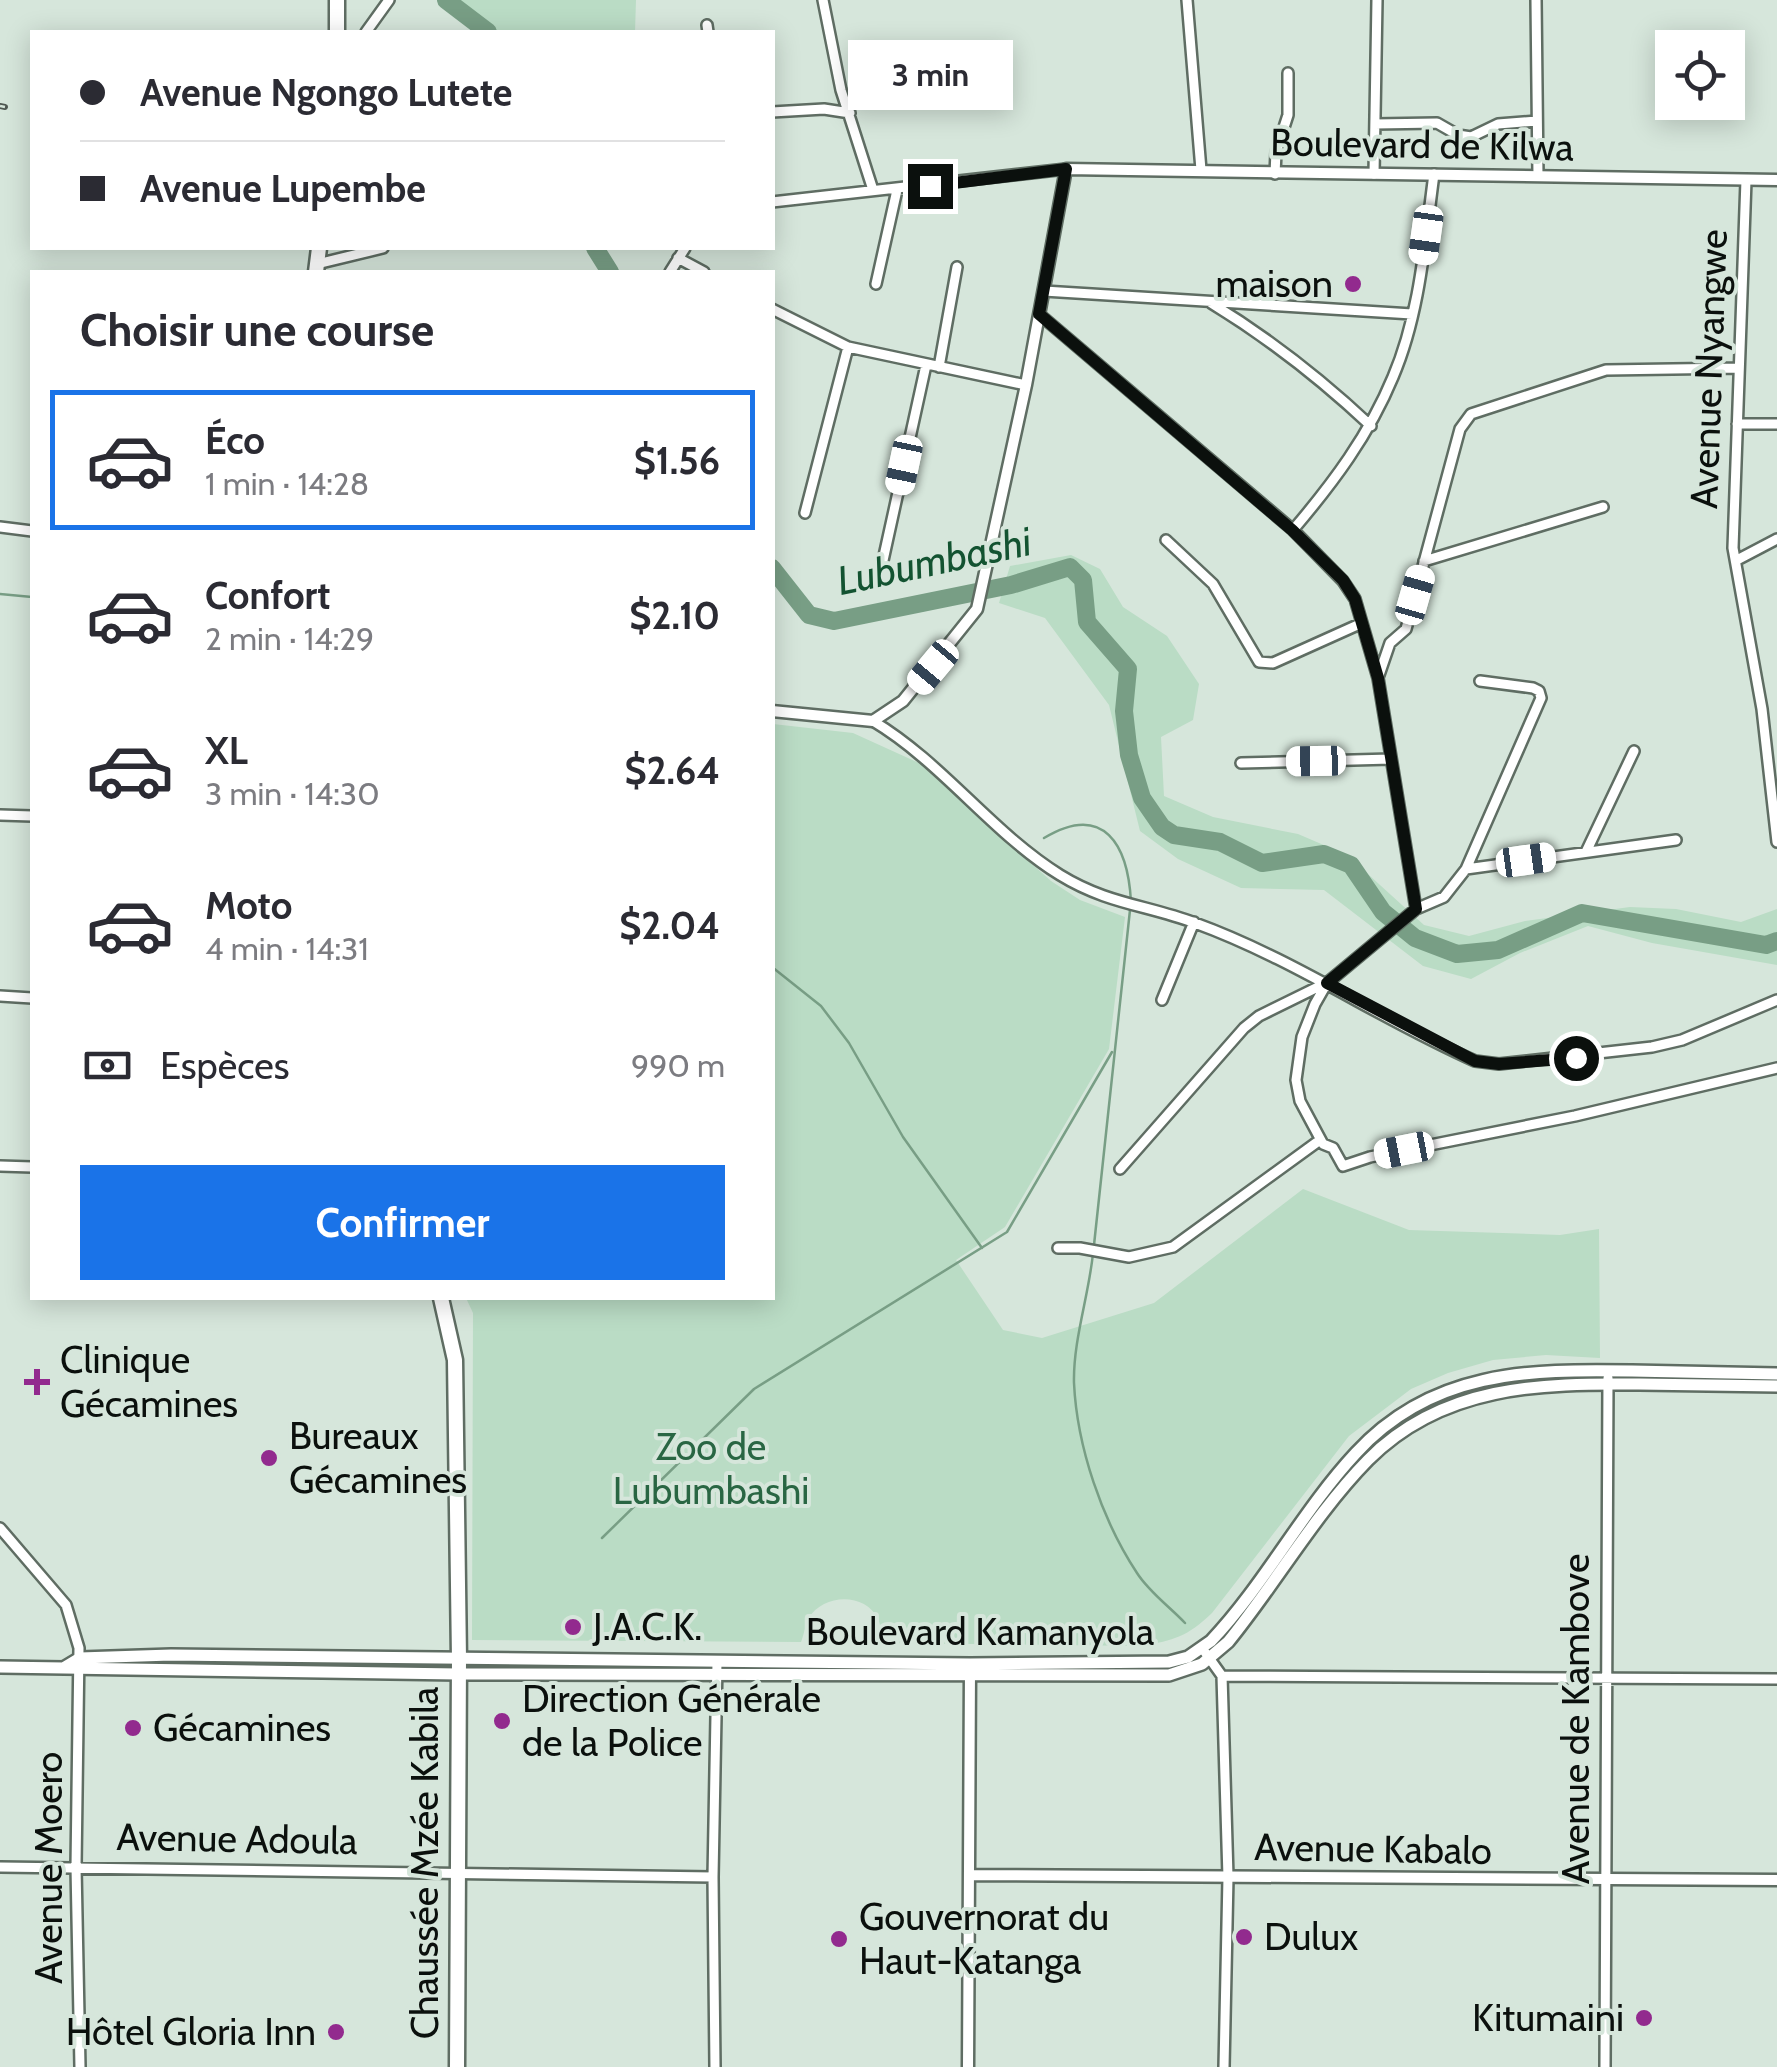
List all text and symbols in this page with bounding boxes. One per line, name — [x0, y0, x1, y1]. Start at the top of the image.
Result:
map controls — [1655, 30, 1745, 120]
button: locate — [1655, 30, 1745, 120]
callout: 3 min — [848, 41, 1012, 111]
text: 3 min — [892, 55, 969, 94]
text: Avenue Ngongo Lutete — [140, 69, 512, 116]
street label: Boulevard de Kilwa — [1270, 118, 1574, 171]
route end — [908, 164, 953, 209]
text: Avenue Lupembe — [140, 165, 426, 212]
car — [1407, 203, 1445, 267]
street label: Avenue Nyangwe — [1680, 228, 1737, 510]
place label: maison — [1216, 260, 1333, 307]
marker: maison — [1342, 273, 1364, 295]
text: Choisir une course — [80, 303, 434, 357]
icon: car — [85, 415, 175, 505]
text: Éco — [205, 417, 265, 464]
car — [883, 433, 925, 497]
text: $1.56 — [634, 437, 720, 484]
text: 1 min · 14:28 — [205, 464, 369, 503]
water label: Lubumbashi — [832, 516, 1036, 605]
car — [1392, 562, 1438, 628]
icon: car — [85, 570, 175, 660]
text: Confort — [205, 572, 330, 619]
text: $2.10 — [629, 592, 720, 639]
text: 2 min · 14:29 — [205, 619, 374, 658]
car — [902, 634, 964, 700]
icon: car — [85, 725, 175, 815]
text: XL — [205, 727, 248, 774]
car — [1286, 745, 1346, 777]
text: $2.64 — [624, 747, 720, 794]
text: 3 min · 14:30 — [205, 774, 380, 813]
car — [1494, 841, 1558, 879]
icon: car — [85, 880, 175, 970]
text: Moto — [205, 882, 292, 929]
text: $2.04 — [619, 902, 720, 949]
text: 4 min · 14:31 — [205, 929, 369, 968]
route start — [1554, 1036, 1599, 1081]
icon: cash — [80, 1038, 135, 1093]
text: Espèces — [160, 1042, 289, 1089]
text: 990 m — [631, 1046, 725, 1085]
car — [1372, 1130, 1436, 1170]
button: Confirmer — [80, 1165, 725, 1280]
place label: Clinique Gécamines — [60, 1336, 238, 1427]
marker: Clinique Gécamines — [24, 1369, 50, 1395]
place label: Bureaux Gécamines — [289, 1412, 467, 1503]
park label: Zoo de Lubumbashi — [613, 1423, 809, 1514]
marker: Bureaux Gécamines — [258, 1447, 280, 1469]
street label: Avenue de Kambove — [1552, 1554, 1599, 1884]
place label: J.A.C.K. — [592, 1603, 702, 1650]
street label: Boulevard Kamanyola — [806, 1608, 1154, 1655]
marker: J.A.C.K. — [562, 1616, 584, 1638]
place label: Direction Générale de la Police — [522, 1675, 821, 1766]
street label: Chaussée Mzée Kabila — [401, 1687, 448, 2039]
place label: Gécamines — [153, 1704, 331, 1751]
marker: Direction Générale de la Police — [491, 1710, 513, 1732]
marker: Gécamines — [122, 1717, 144, 1739]
street label: Avenue Moero — [25, 1752, 72, 1984]
street label: Avenue Adoula — [116, 1813, 358, 1864]
street label: Avenue Kabalo — [1254, 1823, 1492, 1874]
place label: Gouvernorat du Haut-Katanga — [859, 1893, 1109, 1984]
place label: Dulux — [1264, 1913, 1358, 1960]
marker: Dulux — [1233, 1926, 1255, 1948]
marker: Gouvernorat du Haut-Katanga — [828, 1928, 850, 1950]
place label: Kitumaini — [1472, 1994, 1624, 2041]
marker: Kitumaini — [1633, 2007, 1655, 2029]
place label: Hôtel Gloria Inn — [66, 2008, 316, 2055]
marker: Hôtel Gloria Inn — [325, 2021, 347, 2043]

